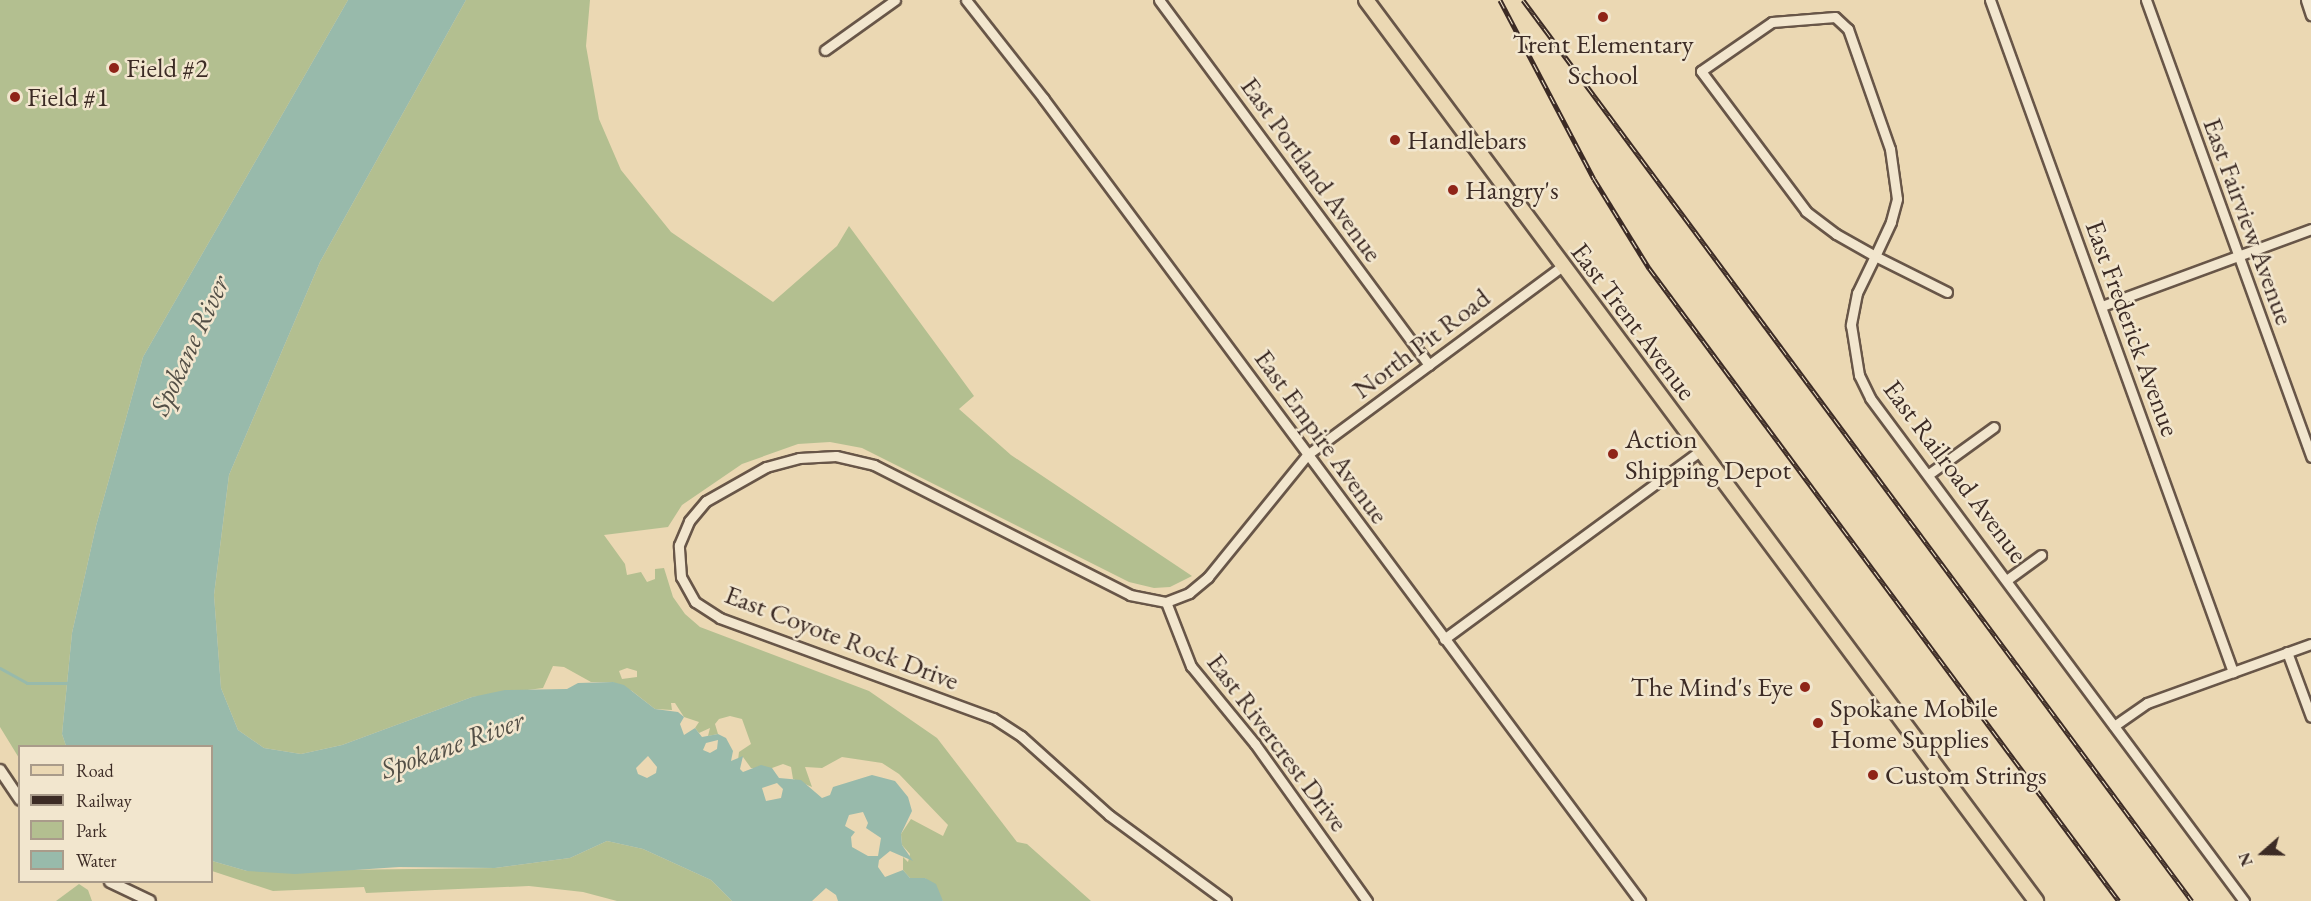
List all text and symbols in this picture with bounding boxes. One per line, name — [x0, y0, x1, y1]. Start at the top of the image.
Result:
marker: Trent Elementary School — [1596, 10, 1610, 24]
place label: Trent Elementary School — [1512, 27, 1694, 90]
place label: Field #2 — [126, 52, 208, 84]
marker: Field #2 — [107, 61, 121, 75]
street label: East Portland Avenue — [1234, 70, 1390, 268]
place label: Field #1 — [27, 81, 109, 113]
marker: Field #1 — [8, 90, 22, 104]
street label: East Fairview Avenue — [2197, 113, 2301, 329]
place label: Handlebars — [1407, 124, 1526, 156]
marker: Handlebars — [1388, 133, 1402, 147]
place label: Hangry's — [1465, 174, 1559, 206]
marker: Hangry's — [1446, 183, 1460, 197]
street label: East Frederick Avenue — [2079, 216, 2187, 440]
street label: East Trent Avenue — [1564, 236, 1704, 406]
water label: Spokane River — [142, 270, 236, 420]
street label: North Pit Road — [1346, 281, 1496, 405]
street label: East Empire Avenue — [1248, 343, 1396, 529]
street label: East Railroad Avenue — [1877, 373, 2035, 569]
place label: Action Shipping Depot — [1625, 422, 1791, 485]
marker: Action Shipping Depot — [1606, 447, 1620, 461]
street label: East Coyote Rock Drive — [720, 577, 964, 697]
street label: East Rivercrest Drive — [1200, 646, 1356, 838]
place label: The Mind's Eye — [1631, 671, 1793, 703]
marker: The Mind's Eye — [1798, 680, 1812, 694]
place label: Spokane Mobile Home Supplies — [1830, 691, 1998, 754]
water label: Spokane River — [376, 702, 528, 786]
marker: Spokane Mobile Home Supplies — [1811, 716, 1825, 730]
legend — [18, 745, 213, 883]
text: Road — [76, 759, 114, 782]
place label: Custom Strings — [1885, 759, 2047, 791]
marker: Custom Strings — [1866, 768, 1880, 782]
text: Railway — [76, 789, 132, 812]
text: Park — [76, 819, 107, 842]
north arrow — [2233, 823, 2293, 883]
text: Water — [76, 849, 117, 872]
text: N — [2234, 850, 2258, 869]

